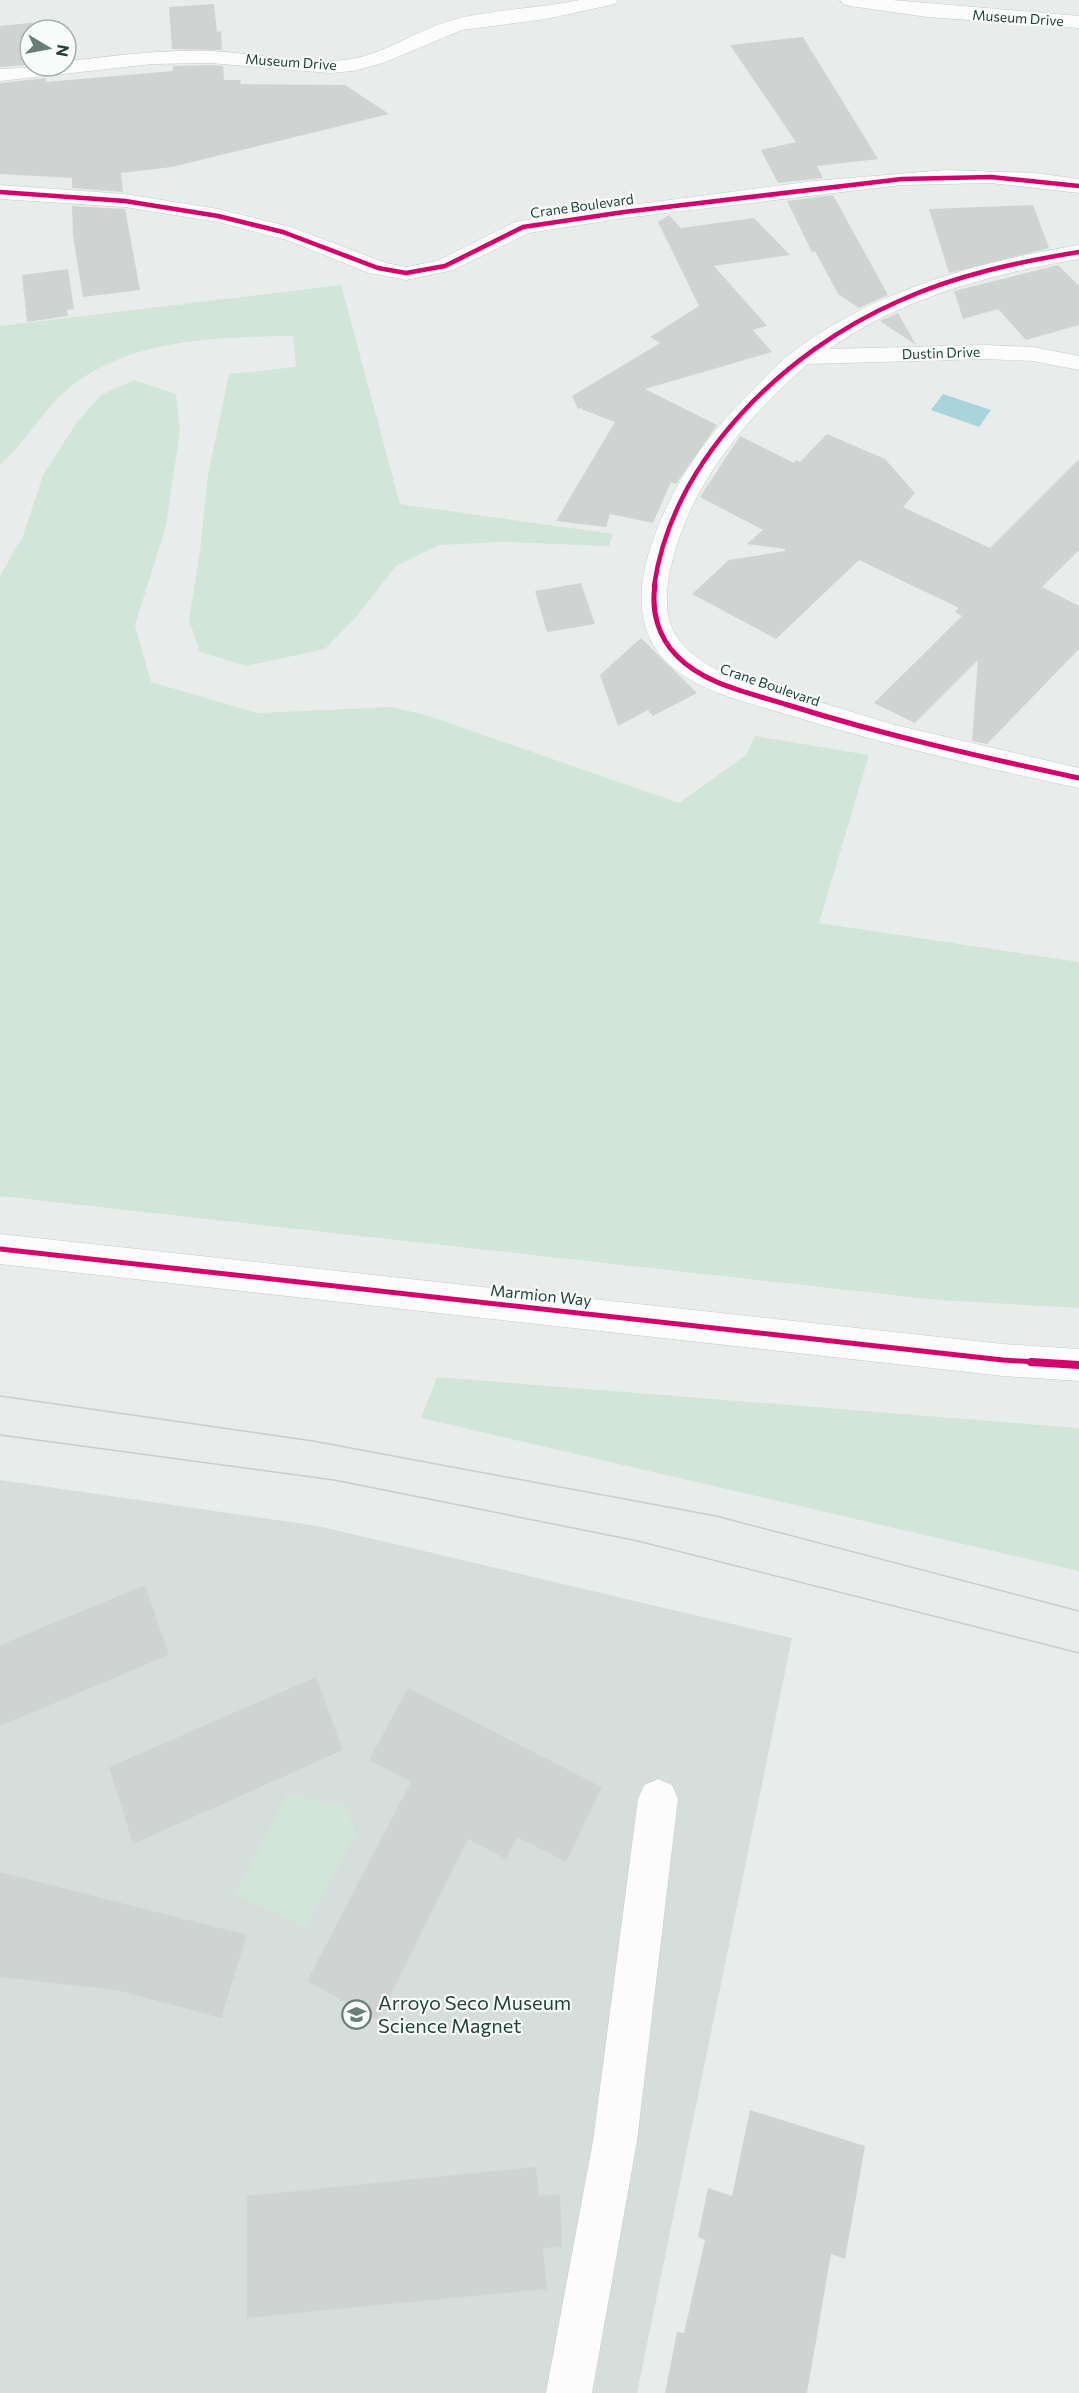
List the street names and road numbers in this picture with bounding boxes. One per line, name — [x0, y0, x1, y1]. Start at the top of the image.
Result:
street label: Museum Drive — [972, 6, 1064, 29]
street label: Museum Drive — [245, 50, 337, 73]
street label: Crane Boulevard — [529, 190, 635, 221]
street label: Dustin Drive — [902, 343, 980, 362]
street label: Crane Boulevard — [718, 660, 822, 710]
street label: Marmion Way — [489, 1280, 593, 1309]

